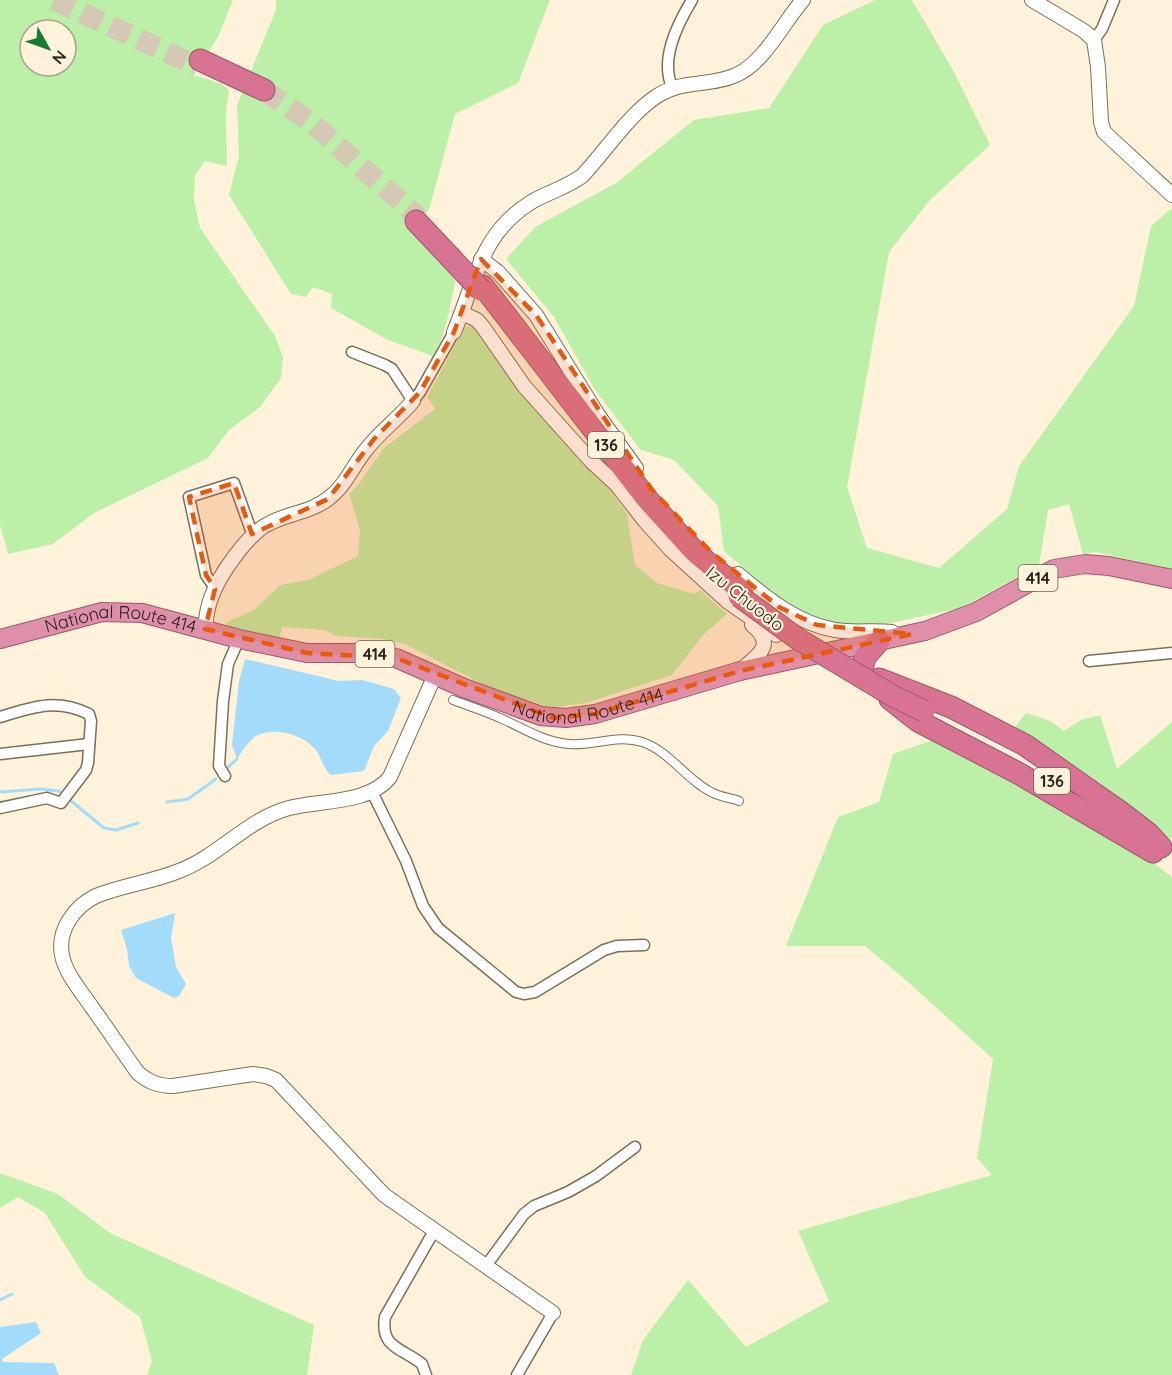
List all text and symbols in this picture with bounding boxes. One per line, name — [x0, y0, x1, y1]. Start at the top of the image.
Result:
north arrow — [18, 18, 78, 78]
text: N — [48, 47, 71, 69]
road number: 136 — [588, 432, 624, 458]
street label: Izu Chuodo — [702, 561, 789, 636]
road number: 414 — [1018, 565, 1058, 591]
street label: National Route 414 — [42, 600, 199, 638]
road number: 414 — [356, 641, 394, 667]
street label: National Route 414 — [510, 682, 666, 729]
road number: 136 — [1034, 768, 1070, 794]

